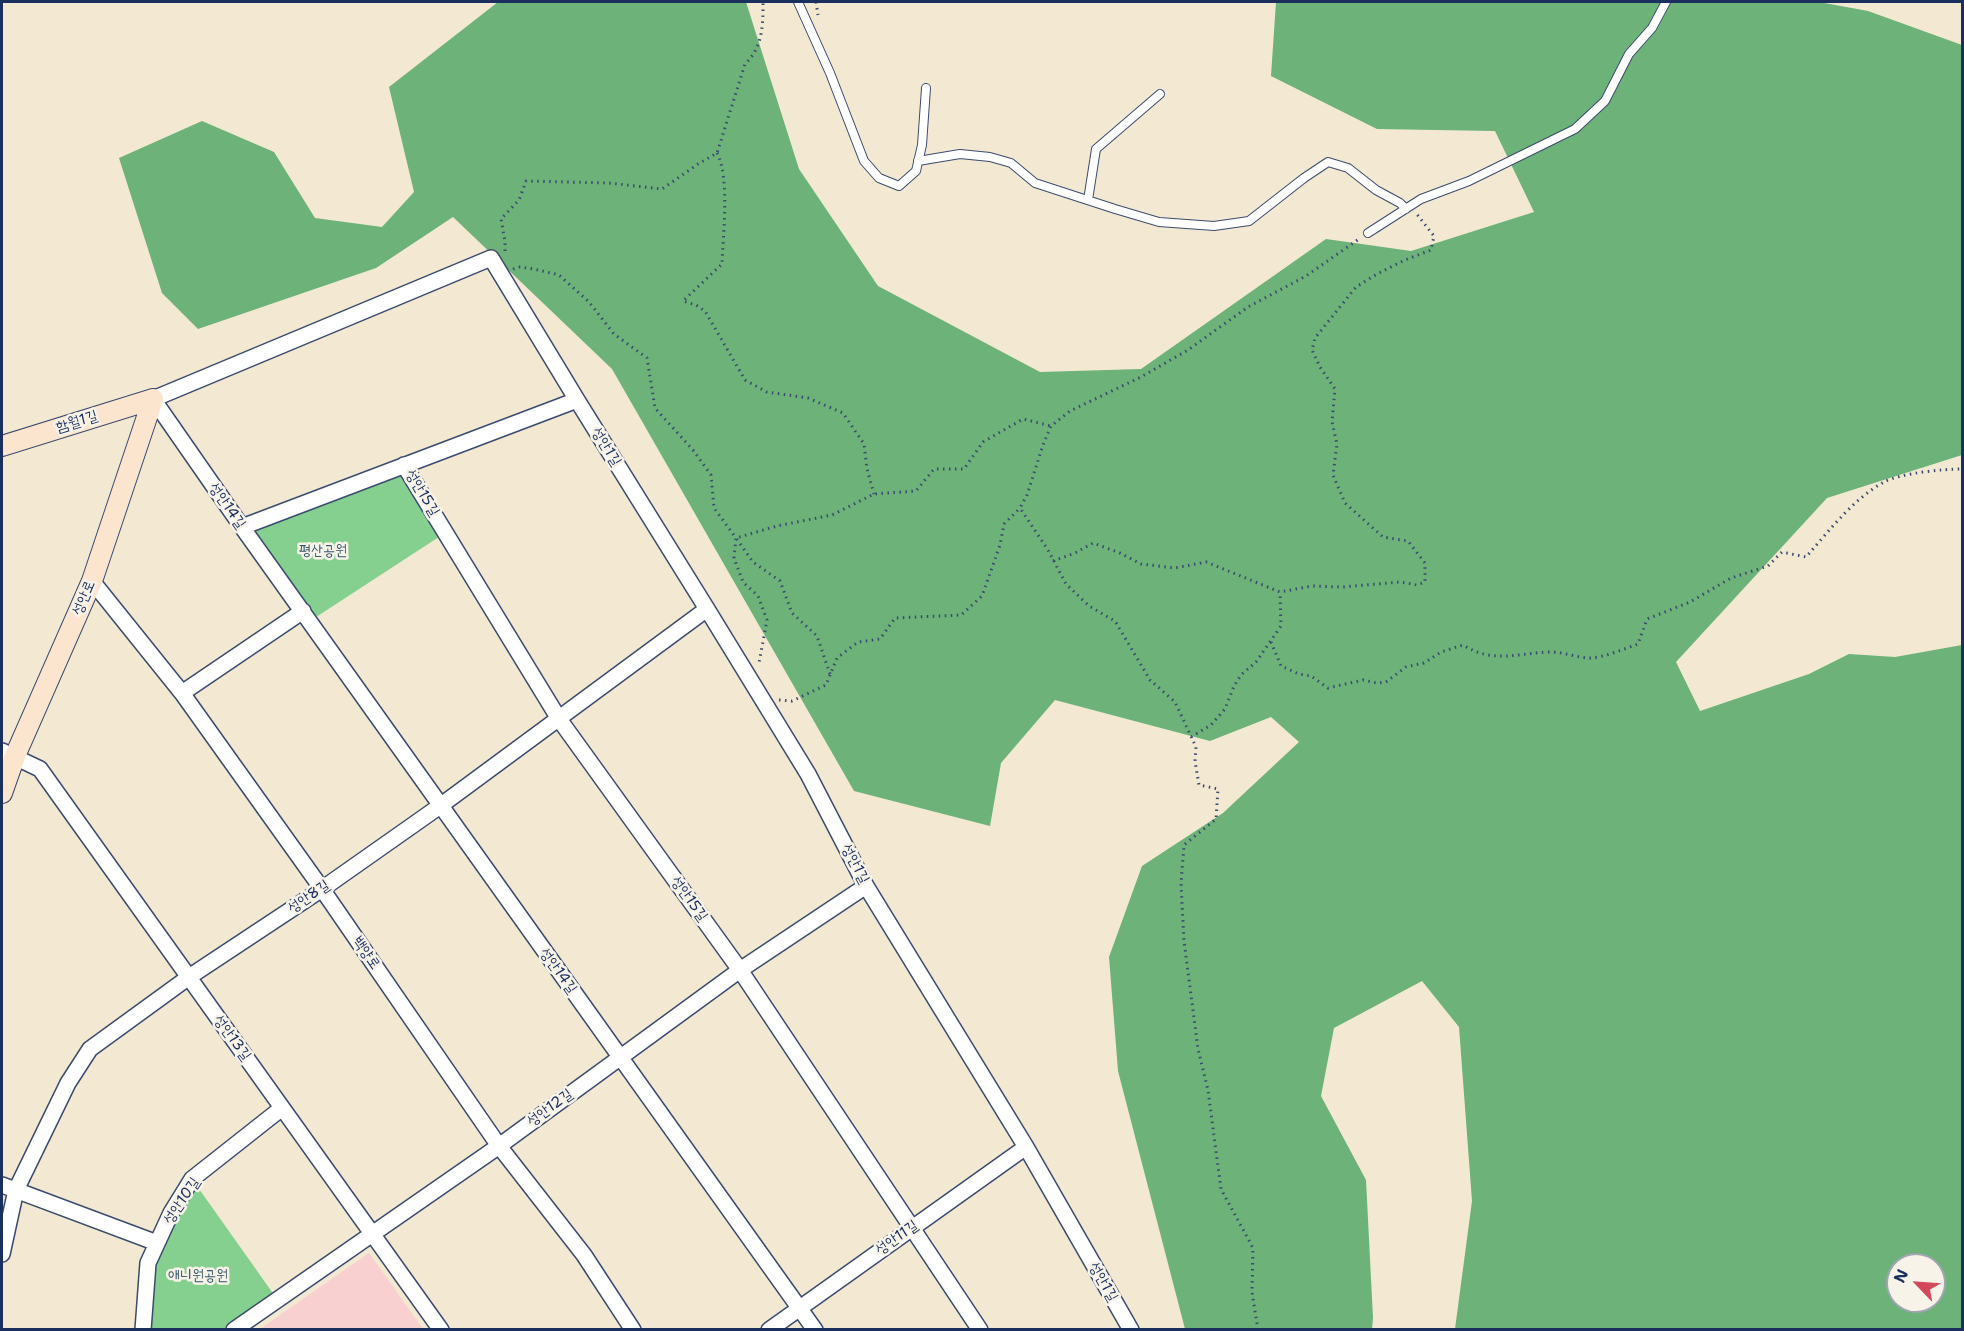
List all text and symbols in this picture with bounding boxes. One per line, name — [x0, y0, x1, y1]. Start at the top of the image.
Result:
street label: 함월1길 — [54, 407, 100, 437]
street label: 성안1길 — [587, 424, 625, 470]
street label: 성안15길 — [401, 466, 443, 520]
street label: 성안14길 — [205, 479, 249, 533]
park label: 평산공원 — [299, 542, 347, 560]
street label: 성안로 — [69, 578, 99, 618]
street label: 성안1길 — [837, 841, 873, 887]
street label: 성안15길 — [667, 873, 711, 925]
street label: 성안8길 — [285, 876, 333, 918]
street label: 백양로 — [348, 933, 384, 973]
street label: 성안14길 — [535, 945, 581, 997]
street label: 성안13길 — [209, 1012, 255, 1064]
street label: 성안12길 — [524, 1085, 576, 1131]
street label: 성안10길 — [160, 1174, 204, 1228]
street label: 성안11길 — [872, 1217, 922, 1259]
north arrow — [1886, 1253, 1946, 1313]
street label: 성안1길 — [1085, 1259, 1121, 1305]
text: N — [1889, 1266, 1913, 1286]
park label: 애니원공원 — [168, 1267, 228, 1285]

